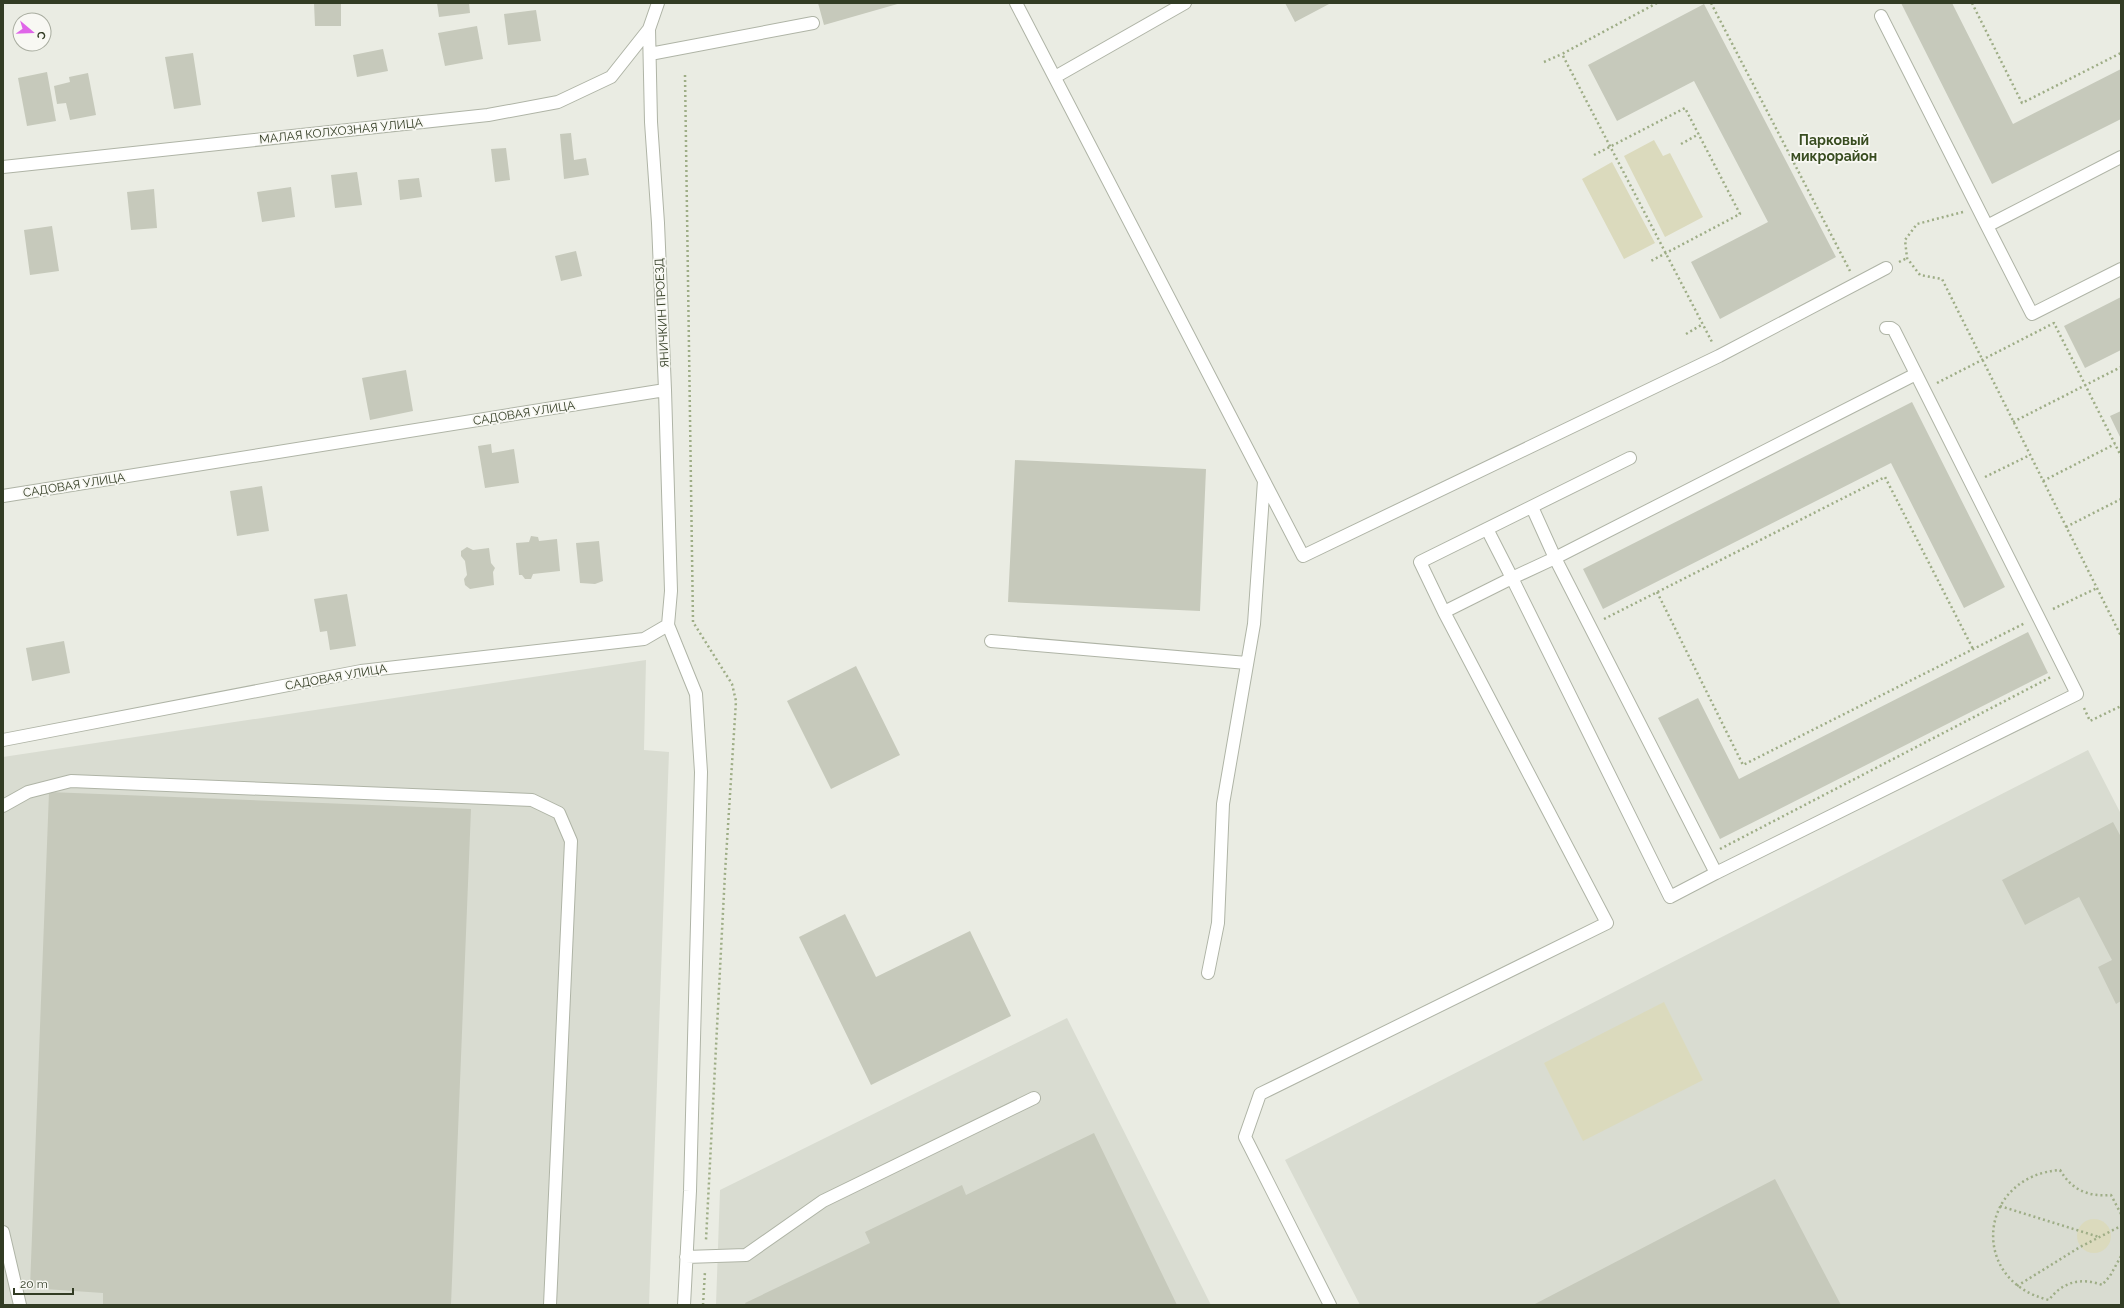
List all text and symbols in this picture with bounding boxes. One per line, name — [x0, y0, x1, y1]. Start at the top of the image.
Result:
north arrow — [12, 12, 52, 52]
text: С — [33, 29, 48, 41]
street label: МАЛАЯ КОЛХОЗНАЯ УЛИЦА — [259, 115, 423, 147]
district label: Парковый микрорайон — [1791, 132, 1877, 164]
street label: ЯНИЧКИН ПРОЕЗД — [652, 258, 672, 368]
street label: САДОВАЯ УЛИЦА — [472, 398, 576, 428]
street label: САДОВАЯ УЛИЦА — [22, 470, 126, 500]
street label: САДОВАЯ УЛИЦА — [284, 661, 388, 693]
scale bar — [14, 1270, 73, 1296]
text: 20 m — [20, 1277, 48, 1291]

